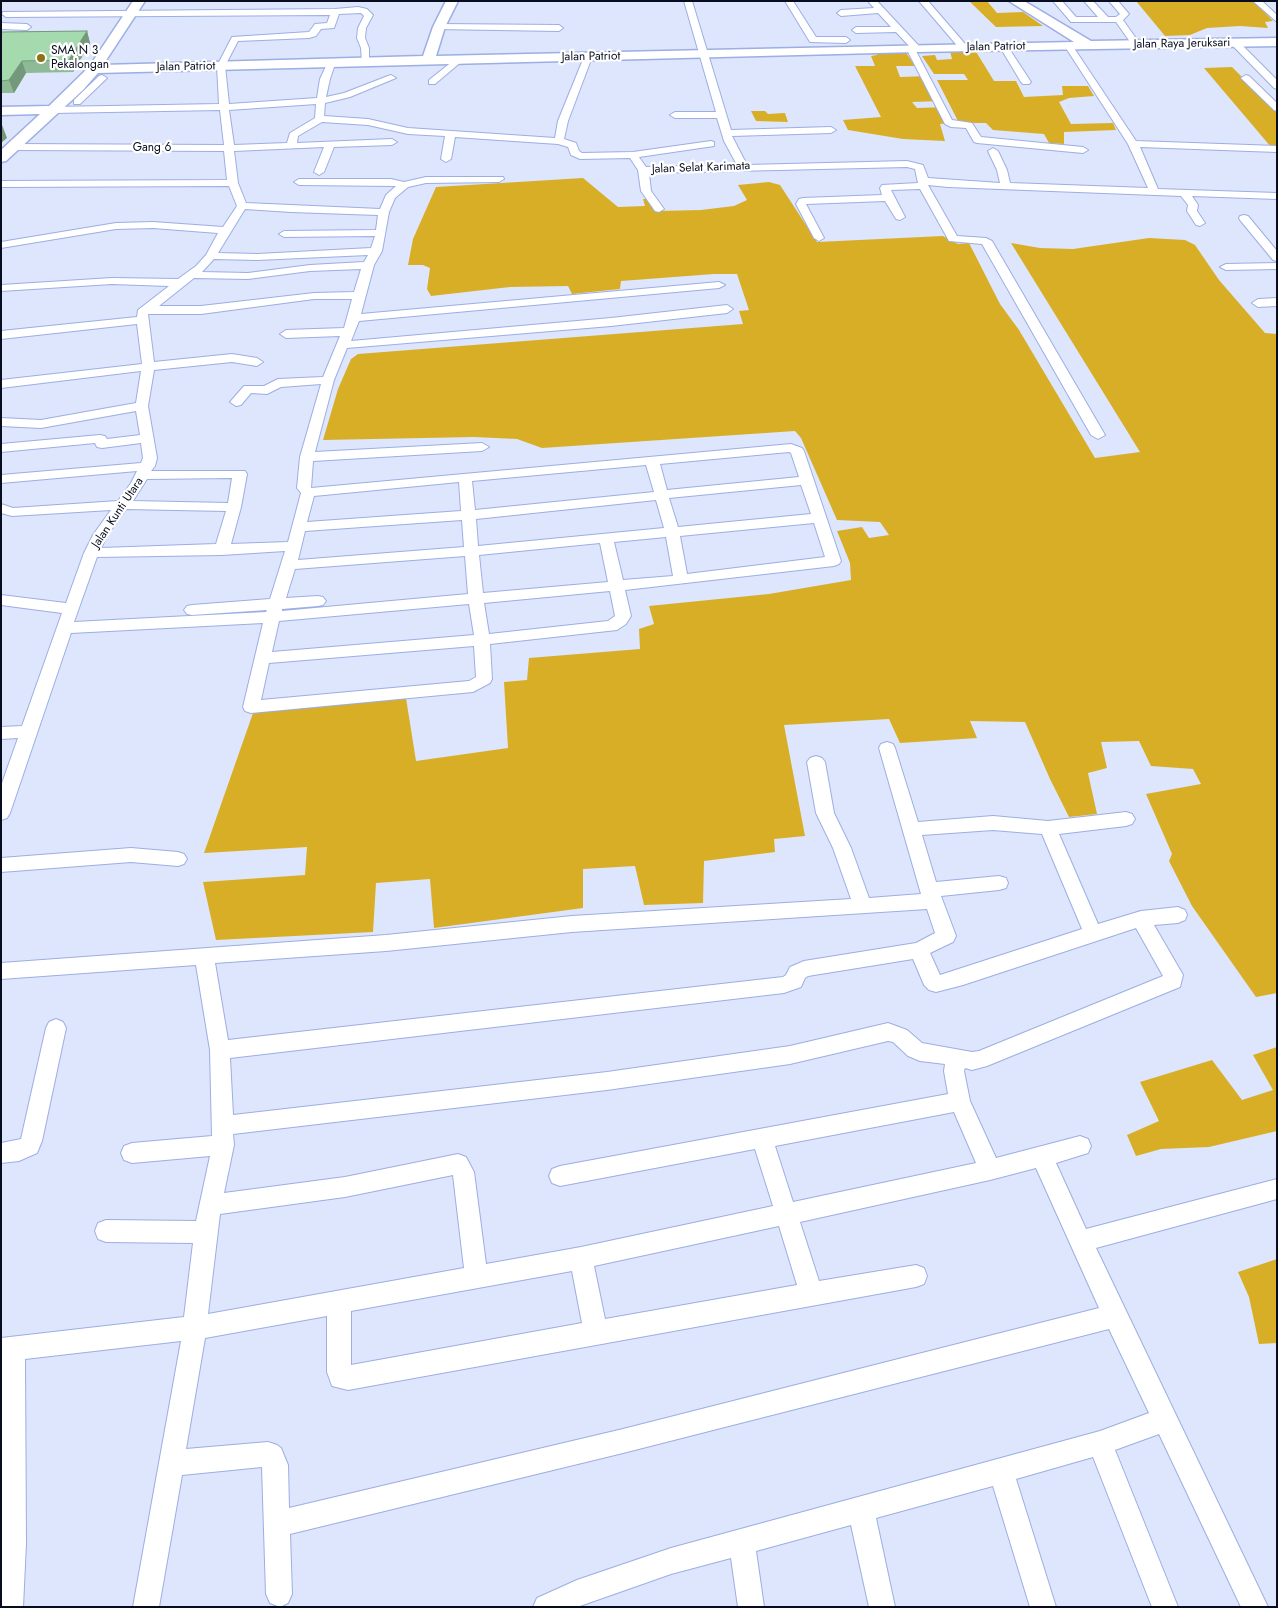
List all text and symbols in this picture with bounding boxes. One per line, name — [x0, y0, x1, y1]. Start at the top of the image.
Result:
street label: Jalan Raya Jeruksari — [1133, 36, 1231, 52]
street label: Jalan Patriot — [967, 39, 1025, 55]
place label: SMA N 3 Pekalongan — [51, 44, 109, 72]
street label: Jalan Patriot — [562, 49, 620, 65]
marker: SMA N 3 Pekalongan — [35, 52, 47, 64]
street label: Jalan Patriot — [157, 59, 215, 75]
street label: Gang 6 — [133, 141, 171, 155]
street label: Jalan Selat Karimata — [652, 159, 750, 177]
street label: Jalan Kunti Utara — [89, 475, 147, 551]

